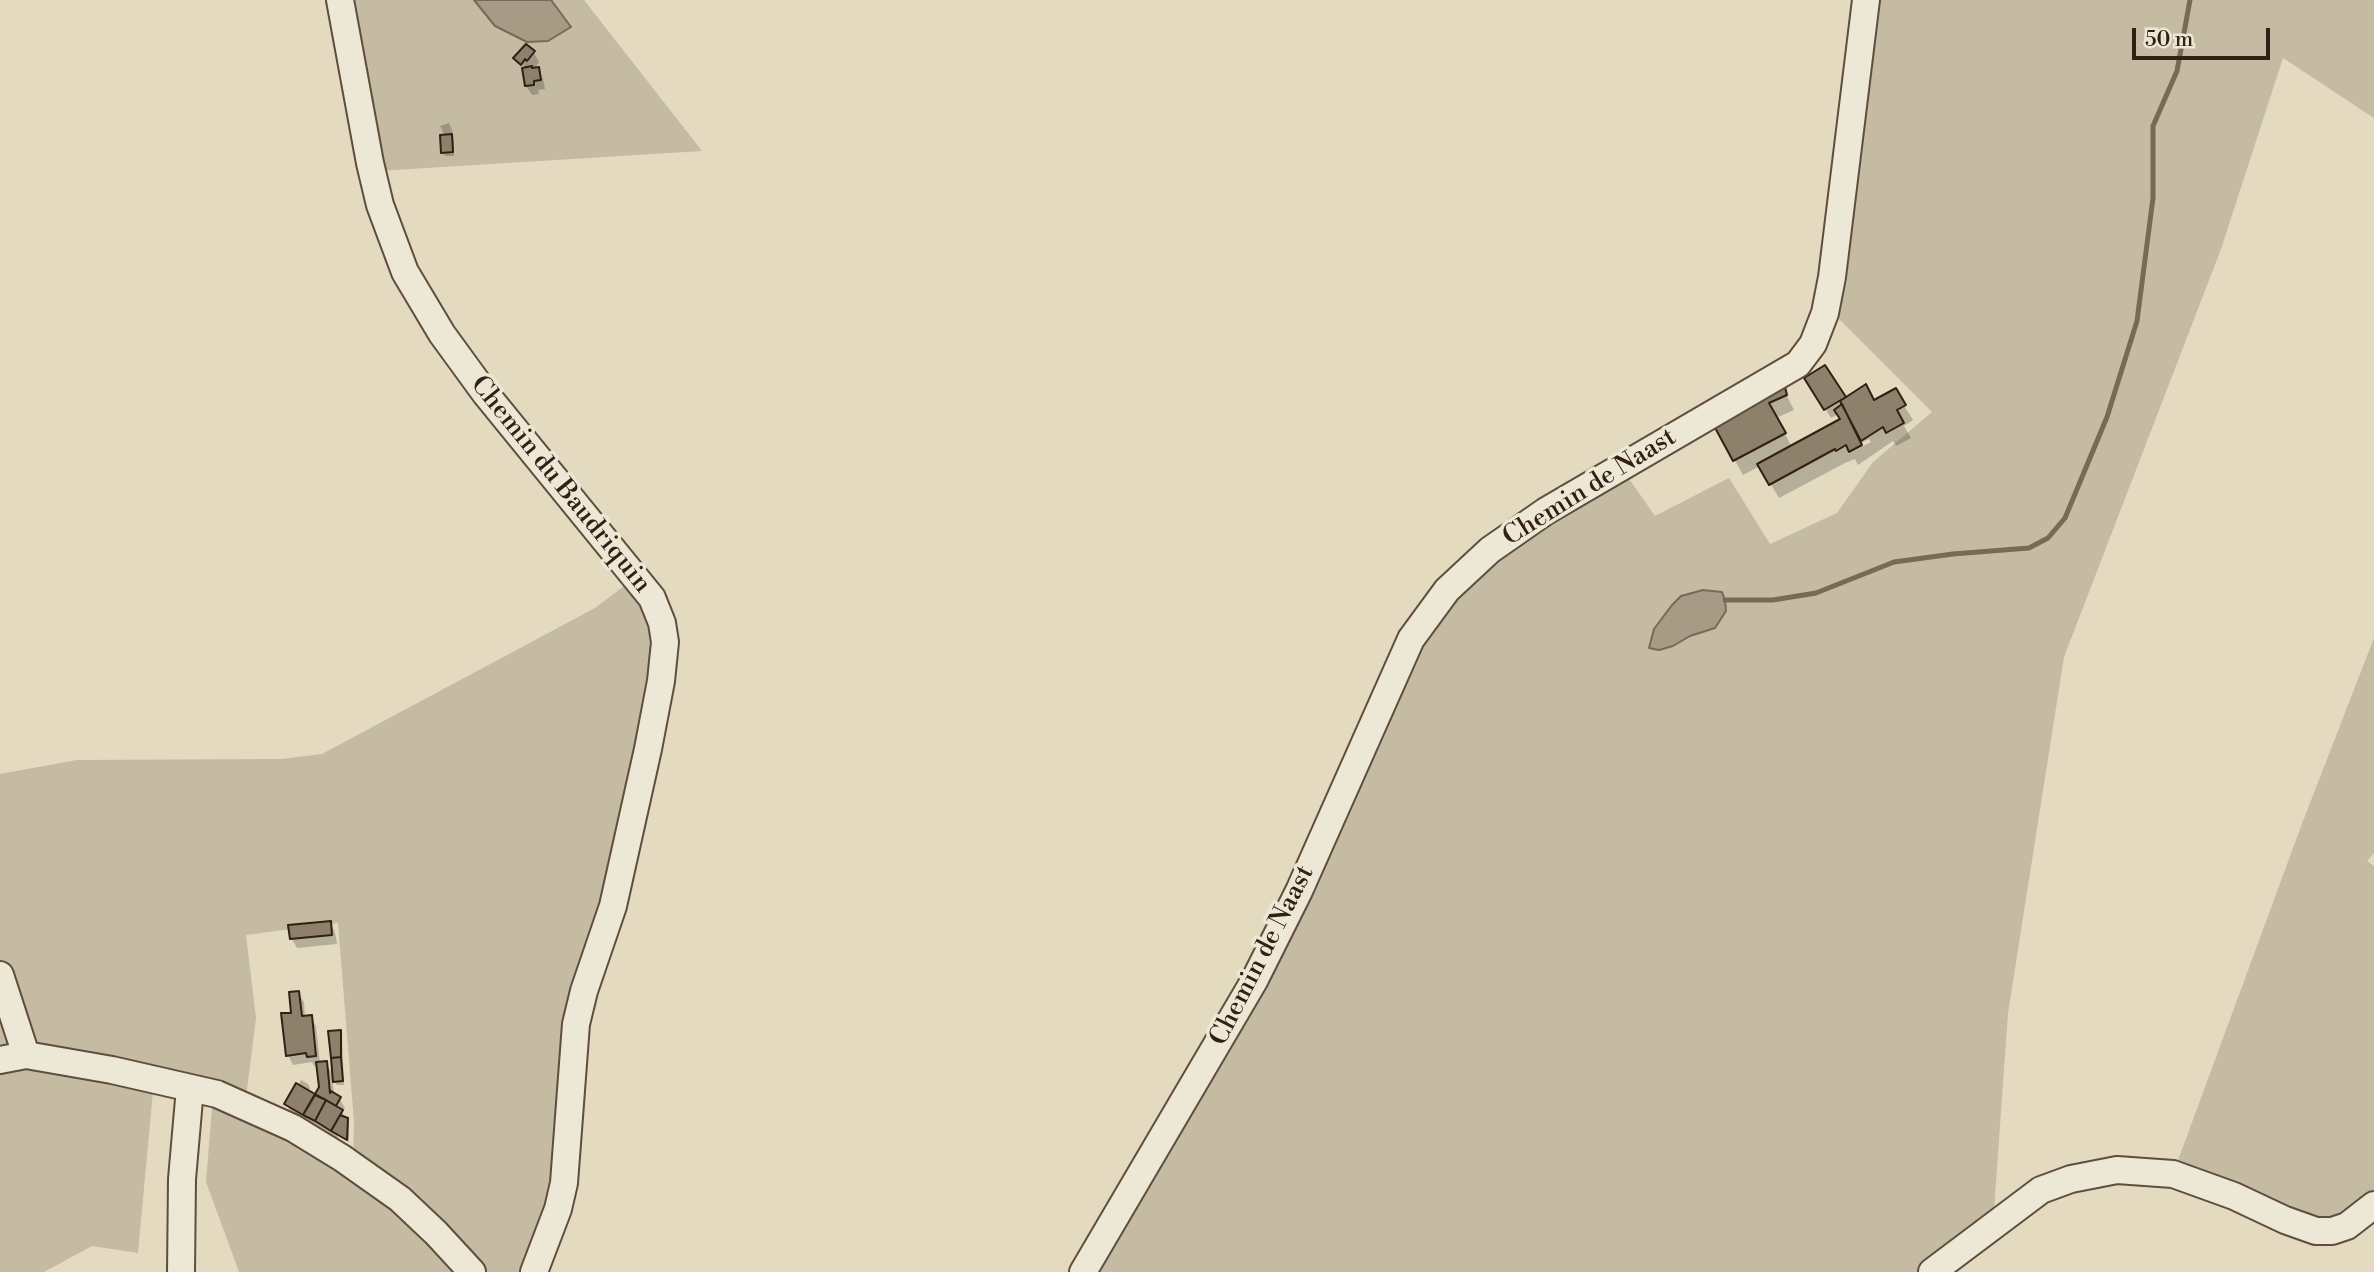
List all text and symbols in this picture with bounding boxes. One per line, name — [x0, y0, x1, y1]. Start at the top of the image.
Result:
scale bar — [2136, 14, 2274, 58]
text: 50 m — [2145, 27, 2193, 53]
street label: Chemin du Baudriquin — [463, 370, 657, 600]
street label: Chemin de Naast — [1498, 422, 1682, 554]
street label: Chemin de Naast — [1204, 861, 1322, 1051]

